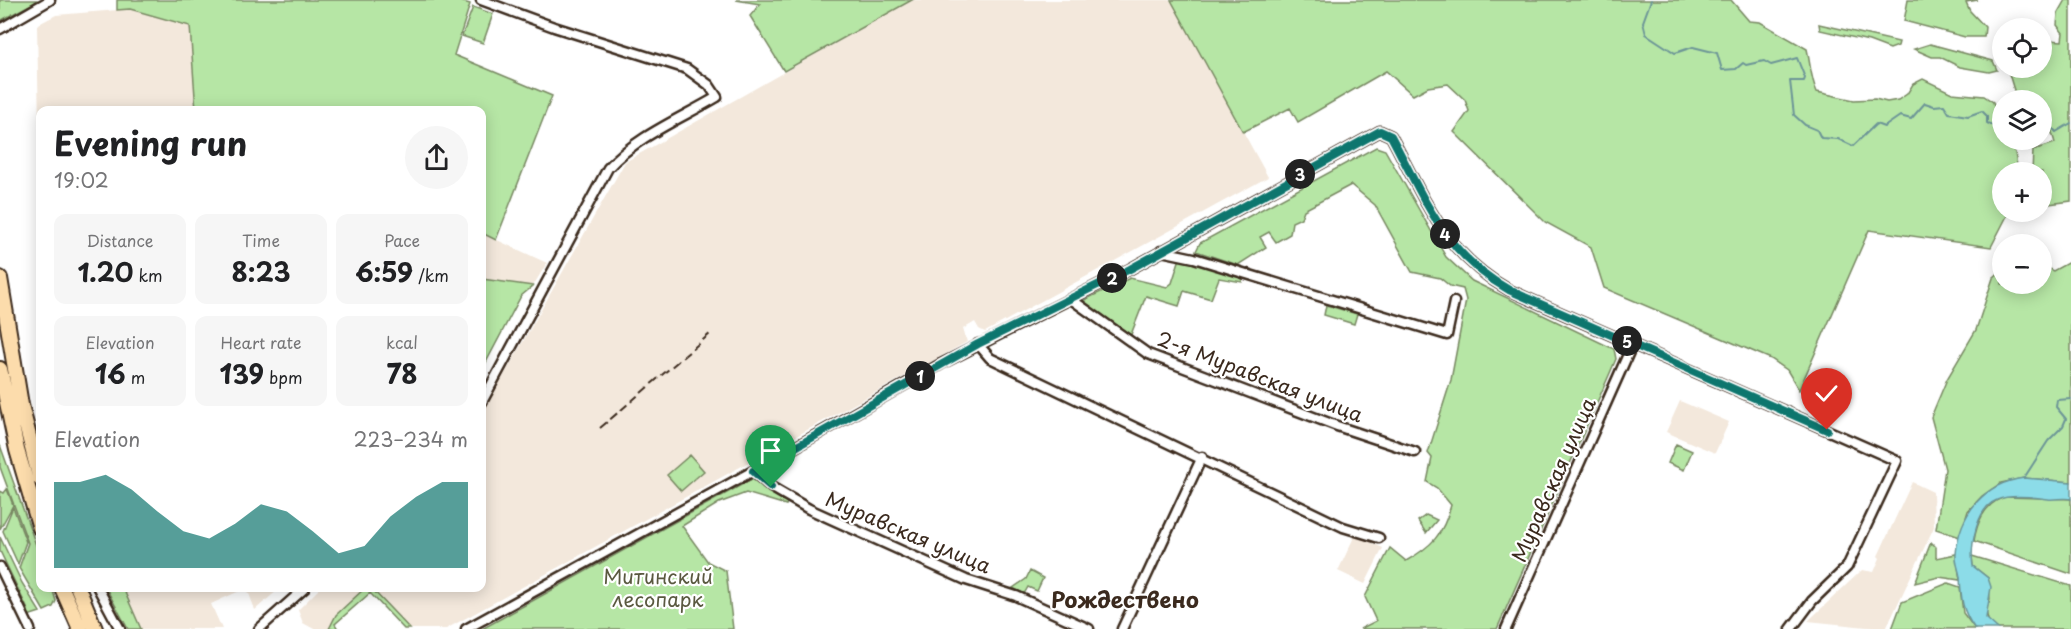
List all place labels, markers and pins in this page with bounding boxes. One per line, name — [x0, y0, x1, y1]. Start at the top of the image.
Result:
pin: 3 — [1285, 159, 1315, 189]
pin: 4 — [1430, 219, 1460, 249]
pin: 2 — [1097, 263, 1127, 293]
pin: 5 — [1612, 326, 1642, 356]
pin: 1 — [905, 361, 935, 391]
pin — [1801, 368, 1852, 430]
pin — [745, 425, 796, 487]

